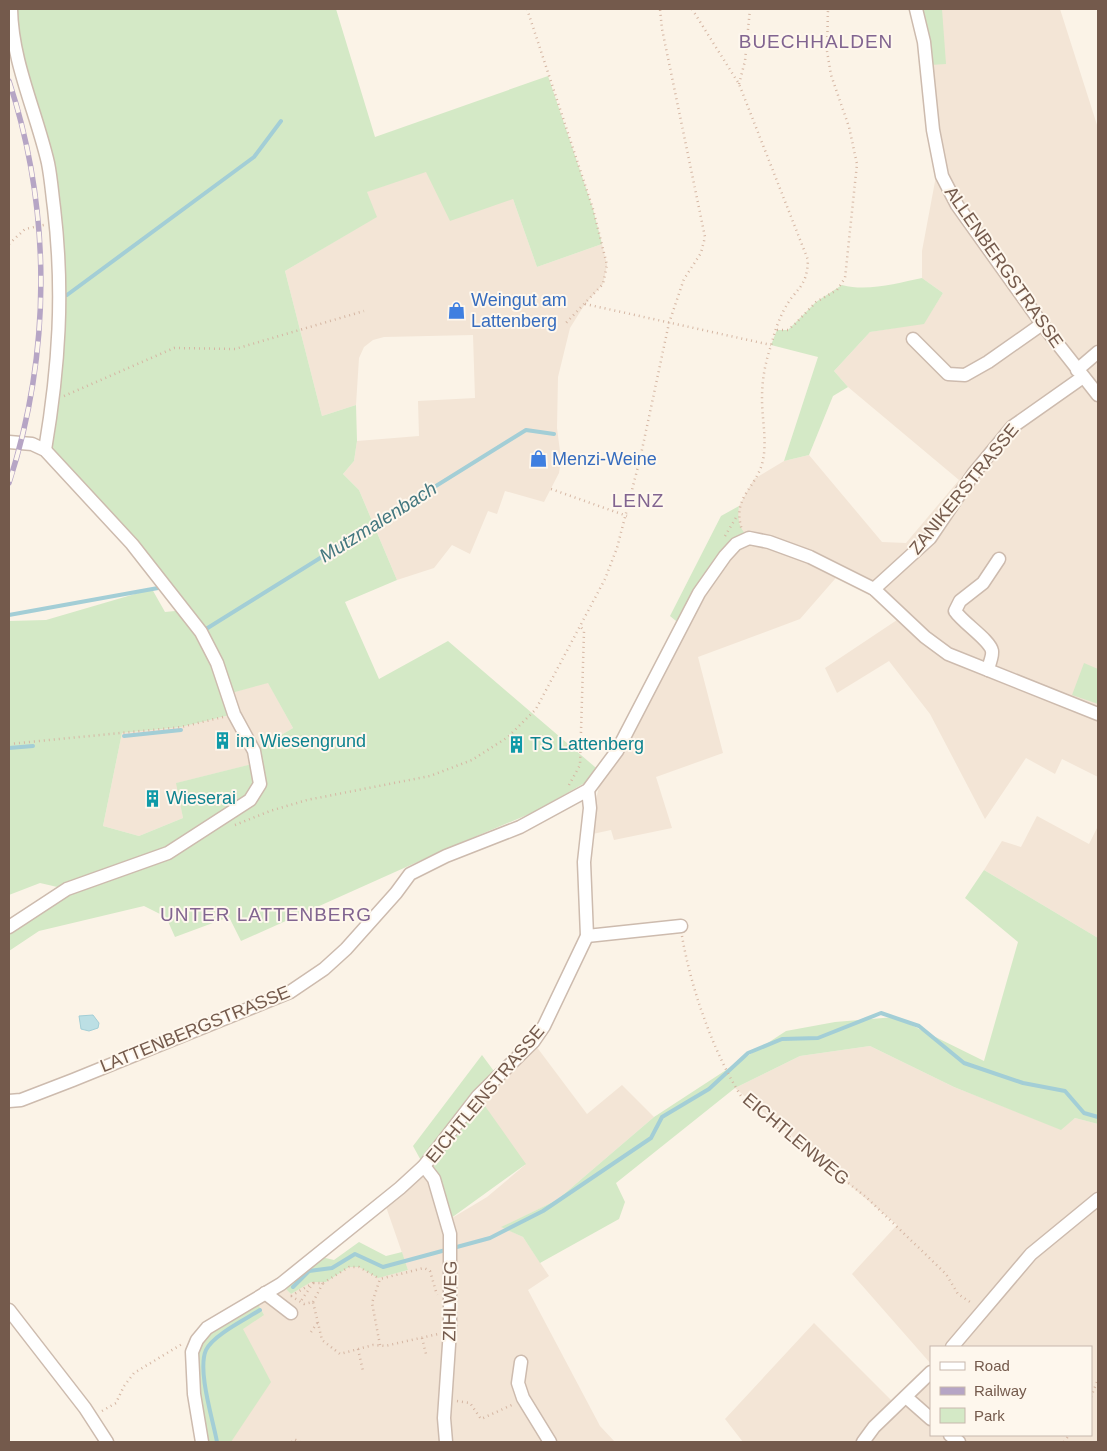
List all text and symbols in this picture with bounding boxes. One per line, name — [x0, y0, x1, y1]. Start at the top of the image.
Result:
district label: BUECHHALDEN — [739, 31, 893, 52]
street label: ALLENBERGSTRASSE — [941, 183, 1067, 351]
place label: Weingut am Lattenberg — [471, 290, 567, 331]
shop icon: Weingut am Lattenberg — [447, 300, 467, 320]
street label: ZANIKERSTRASSE — [905, 420, 1023, 558]
shop icon: Menzi-Weine — [528, 449, 548, 469]
place label: Menzi-Weine — [552, 449, 657, 469]
water label: Mutzmalenbach — [316, 478, 440, 566]
district label: LENZ — [612, 490, 664, 511]
building icon: im Wiesengrund — [212, 731, 232, 751]
place label: im Wiesengrund — [236, 731, 366, 751]
building icon: TS Lattenberg — [506, 734, 526, 754]
place label: TS Lattenberg — [530, 734, 644, 754]
building icon: Wieserai — [142, 788, 162, 808]
place label: Wieserai — [166, 788, 236, 808]
district label: UNTER LATTENBERG — [160, 904, 372, 925]
street label: LATTENBERGSTRASSE — [97, 982, 293, 1076]
street label: EICHTLENSTRASSE — [422, 1021, 548, 1167]
street label: EICHTLENWEG — [739, 1089, 853, 1189]
street label: ZIHLWEG — [439, 1260, 461, 1342]
legend — [930, 1346, 1092, 1436]
text: Road — [974, 1357, 1010, 1374]
text: Railway — [974, 1382, 1027, 1399]
text: Park — [974, 1407, 1005, 1424]

